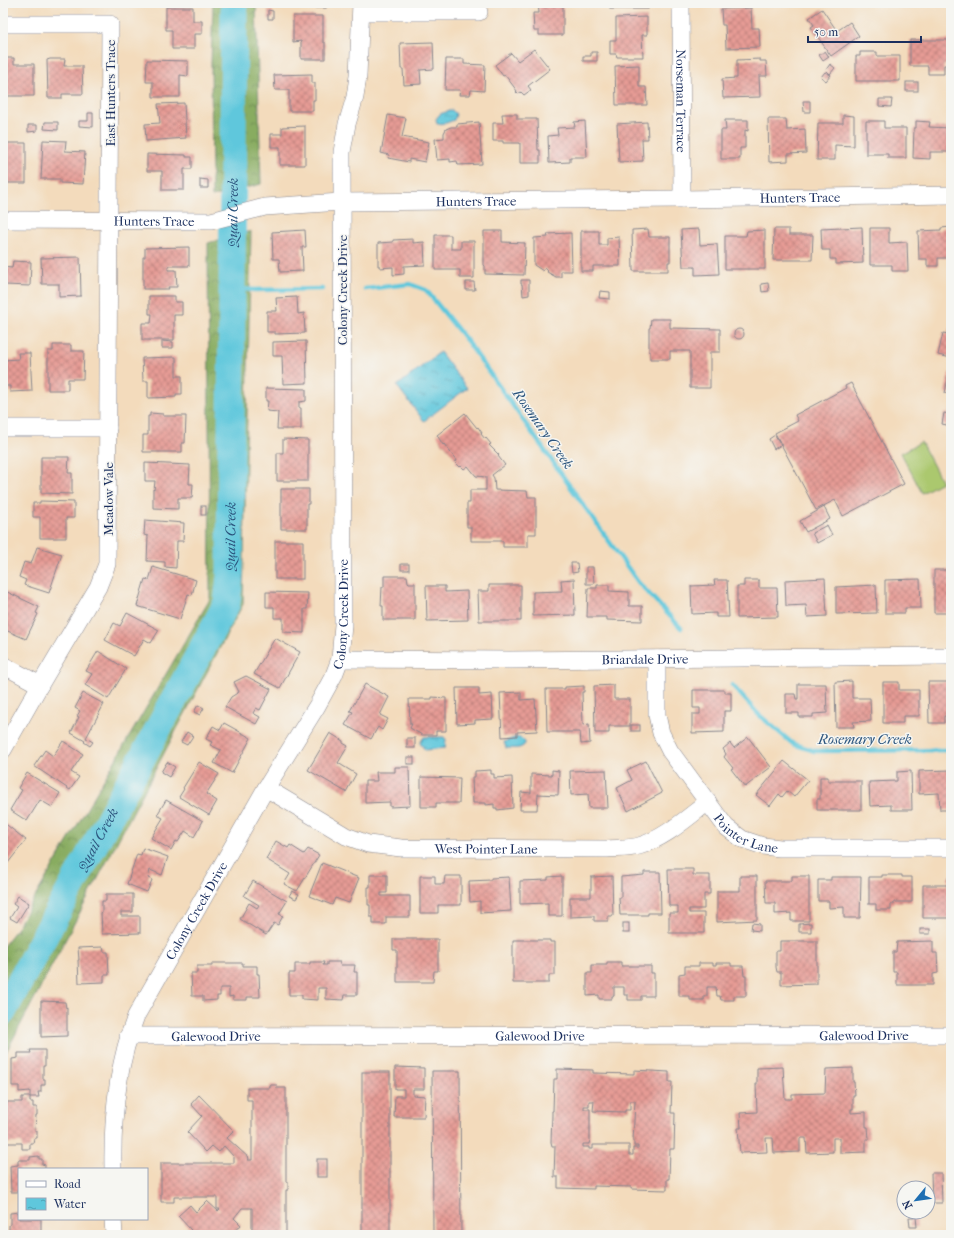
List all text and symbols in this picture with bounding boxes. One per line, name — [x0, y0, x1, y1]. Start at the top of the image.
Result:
scale bar — [808, 18, 921, 44]
text: 50 m — [814, 25, 838, 39]
street label: East Hunters Trace — [103, 39, 118, 146]
street label: Norseman Terrace — [674, 49, 689, 153]
water label: Quail Creek — [224, 178, 241, 248]
street label: Hunters Trace — [760, 189, 841, 205]
street label: Hunters Trace — [436, 193, 517, 209]
street label: Hunters Trace — [114, 213, 195, 228]
street label: Colony Creek Drive — [335, 234, 350, 345]
water label: Rosemary Creek — [509, 385, 577, 472]
street label: Meadow Vale — [101, 462, 116, 536]
water label: Quail Creek — [222, 502, 239, 572]
street label: Colony Creek Drive — [329, 559, 351, 671]
street label: Briardale Drive — [602, 651, 689, 667]
water label: Rosemary Creek — [817, 731, 912, 748]
water label: Quail Creek — [73, 805, 122, 875]
street label: Pointer Lane — [711, 810, 780, 855]
street label: West Pointer Lane — [433, 841, 538, 856]
street label: Colony Creek Drive — [162, 858, 230, 962]
street label: Galewood Drive — [171, 1028, 261, 1043]
street label: Galewood Drive — [495, 1028, 585, 1043]
street label: Galewood Drive — [819, 1028, 909, 1043]
legend — [18, 1168, 148, 1220]
text: Road — [54, 1177, 81, 1191]
north arrow — [896, 1180, 936, 1220]
text: Water — [53, 1197, 87, 1211]
text: N — [900, 1197, 915, 1211]

